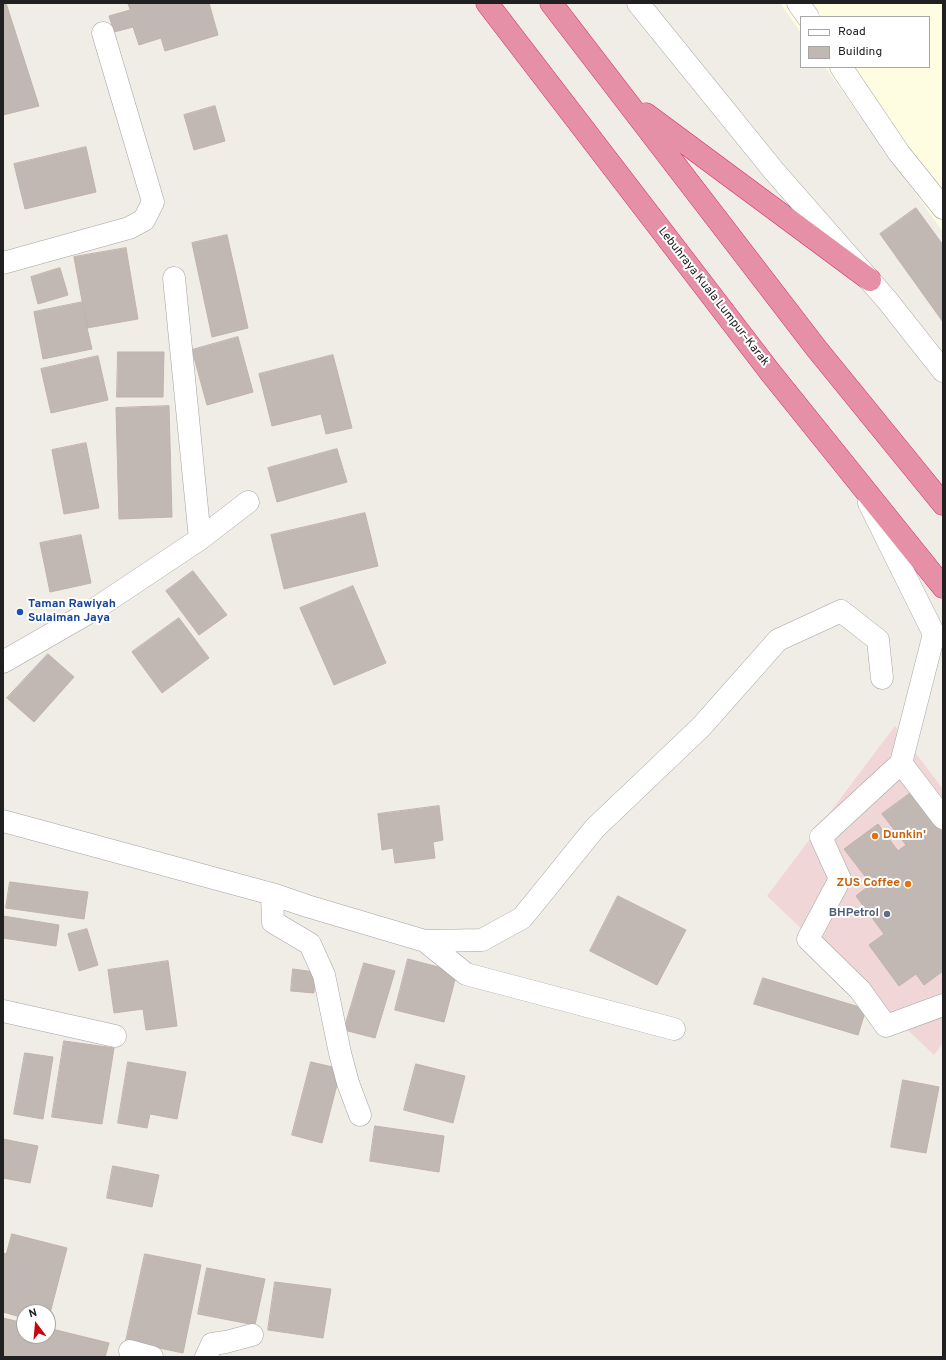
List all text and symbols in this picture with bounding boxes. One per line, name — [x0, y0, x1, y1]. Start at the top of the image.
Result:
legend — [800, 16, 930, 68]
text: Road — [838, 24, 866, 40]
text: Building — [838, 44, 882, 60]
street label: Lebuhraya Kuala Lumpur–Karak — [654, 225, 772, 369]
place label: Taman Rawiyah Sulaiman Jaya — [28, 598, 116, 626]
marker: Taman Rawiyah Sulaiman Jaya — [15, 607, 25, 617]
place label: Dunkin' — [883, 829, 926, 843]
marker: Dunkin' — [870, 831, 880, 841]
place label: ZUS Coffee — [837, 877, 900, 891]
marker: ZUS Coffee — [903, 879, 913, 889]
place label: BHPetrol — [829, 907, 879, 921]
marker: BHPetrol — [882, 909, 892, 919]
north arrow — [16, 1304, 56, 1344]
text: N — [27, 1306, 39, 1321]

